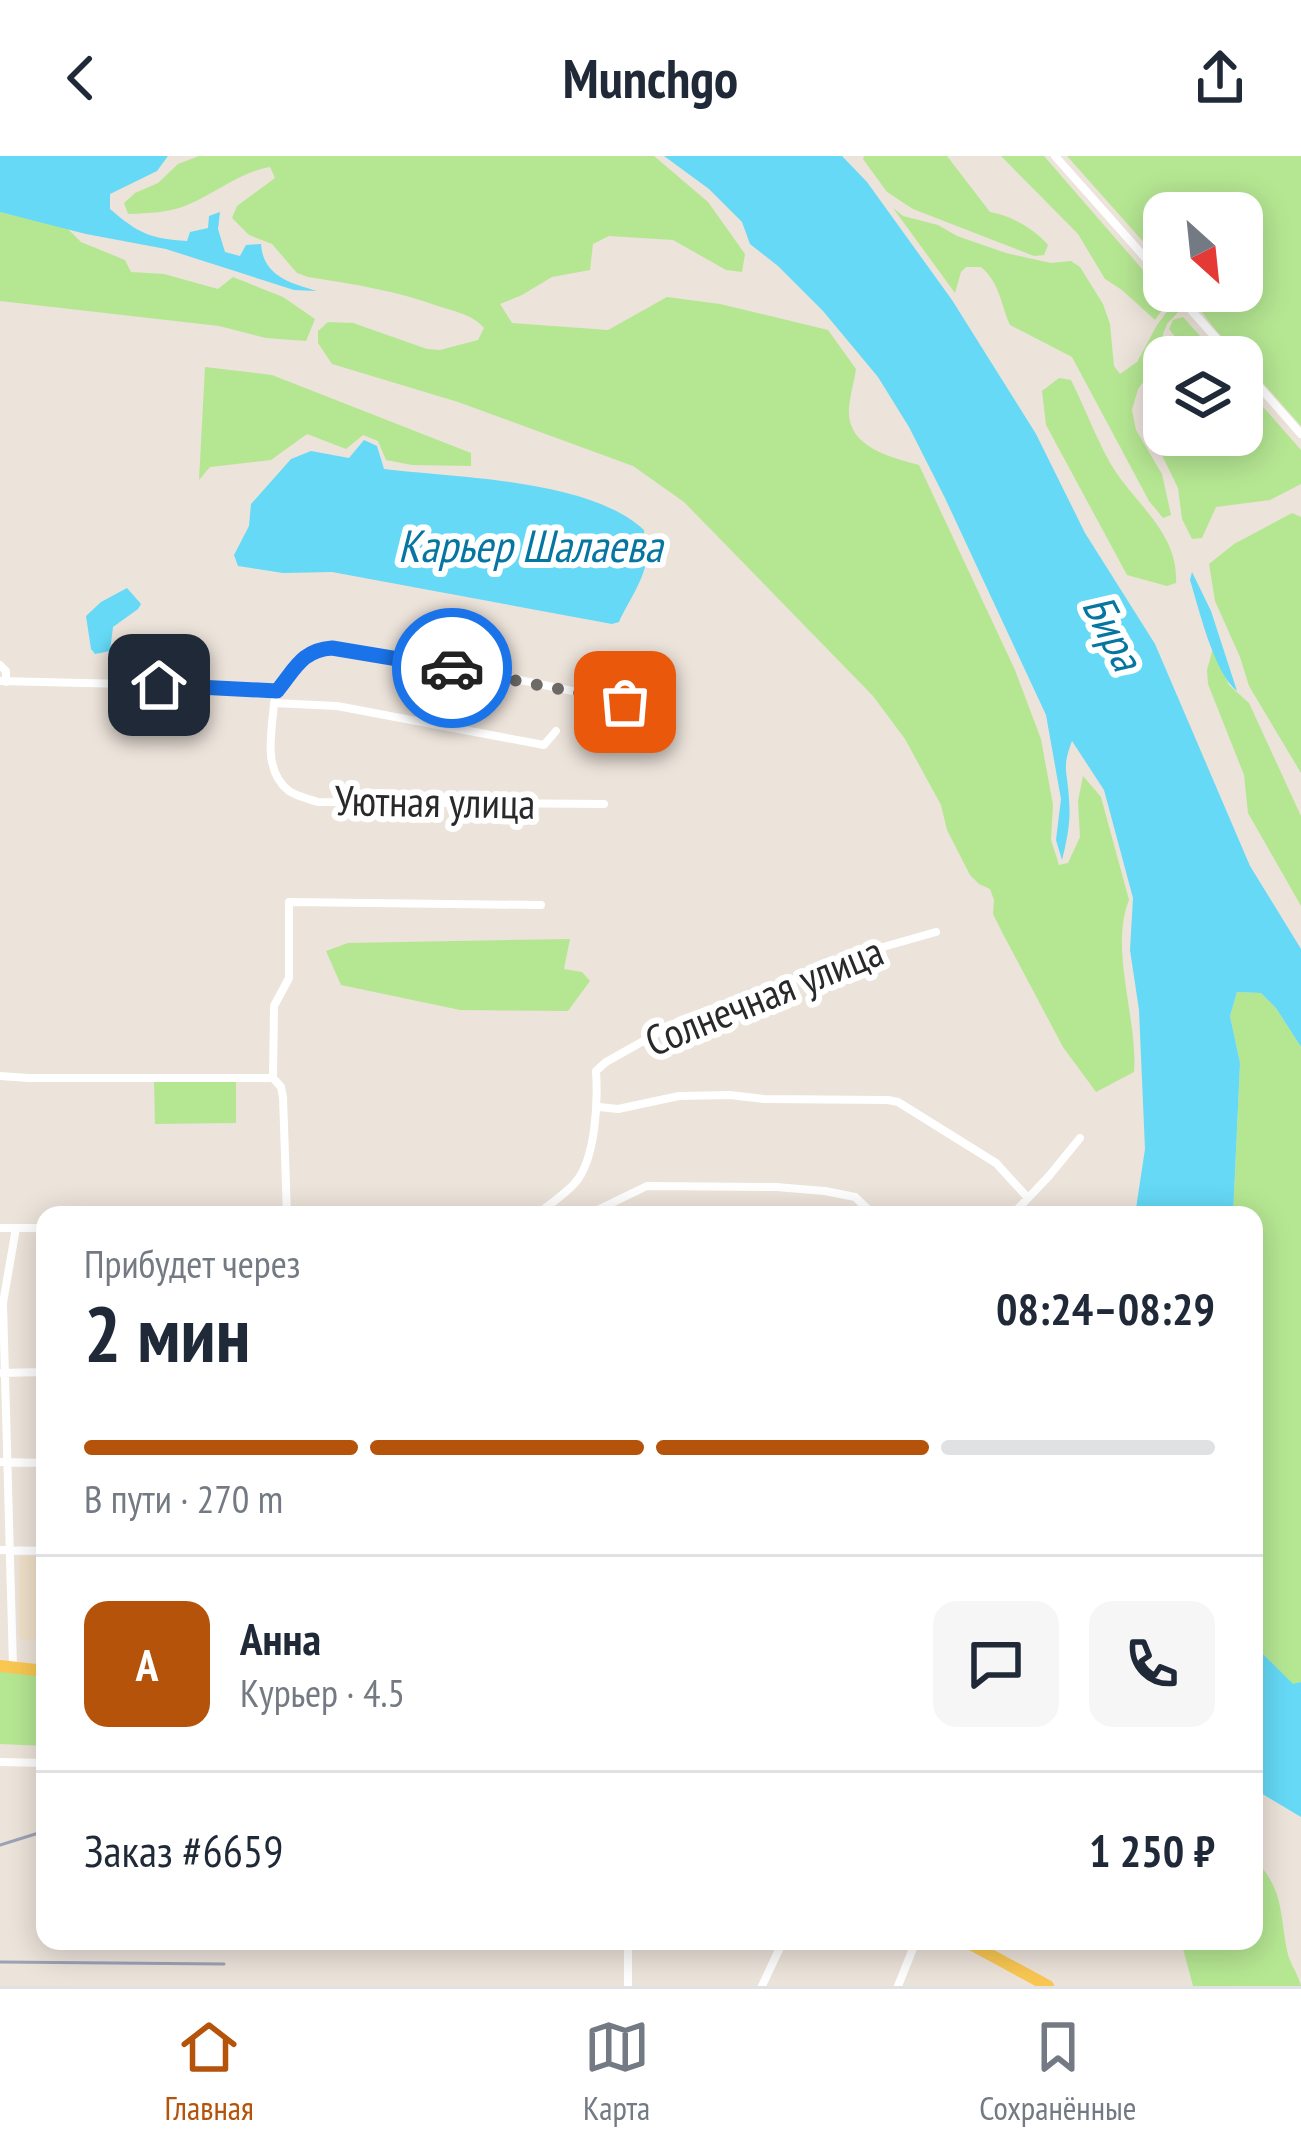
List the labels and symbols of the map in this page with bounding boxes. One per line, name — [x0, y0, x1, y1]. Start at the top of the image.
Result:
north arrow — [1143, 192, 1263, 312]
water label: Карьер Шалаева — [398, 516, 664, 574]
water label: Бира — [1070, 584, 1158, 681]
courier — [392, 608, 512, 728]
pin — [108, 634, 210, 736]
pin — [574, 651, 676, 753]
street label: Уютная улица — [334, 772, 536, 831]
street label: Солнечная улица — [637, 923, 891, 1068]

